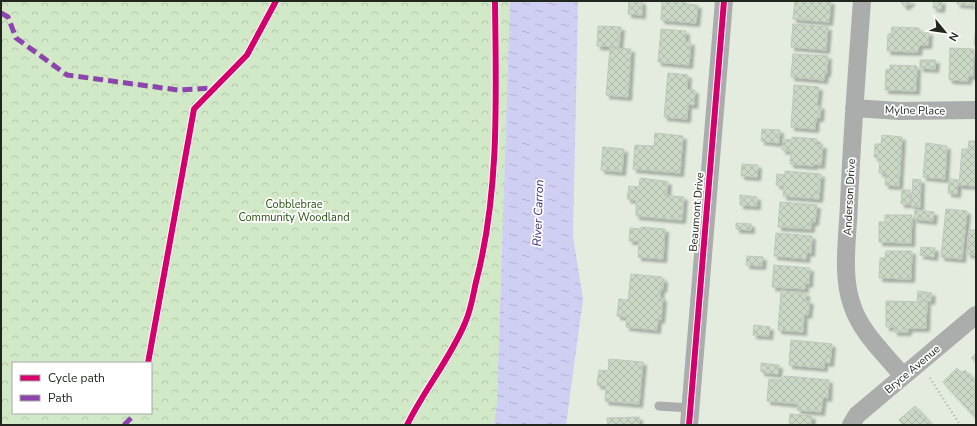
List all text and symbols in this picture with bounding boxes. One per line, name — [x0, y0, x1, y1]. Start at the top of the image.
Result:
north arrow — [925, 12, 965, 52]
text: N — [945, 29, 962, 44]
street label: Mylne Place — [885, 102, 945, 119]
street label: Anderson Drive — [840, 158, 859, 236]
street label: Beaumont Drive — [686, 171, 707, 252]
water label: River Carron — [529, 179, 547, 247]
park label: Cobblebrae Community Woodland — [238, 197, 350, 225]
street label: Bryce Avenue — [881, 342, 943, 397]
legend — [12, 362, 152, 414]
text: Cycle path — [48, 370, 105, 386]
text: Path — [48, 390, 73, 406]

